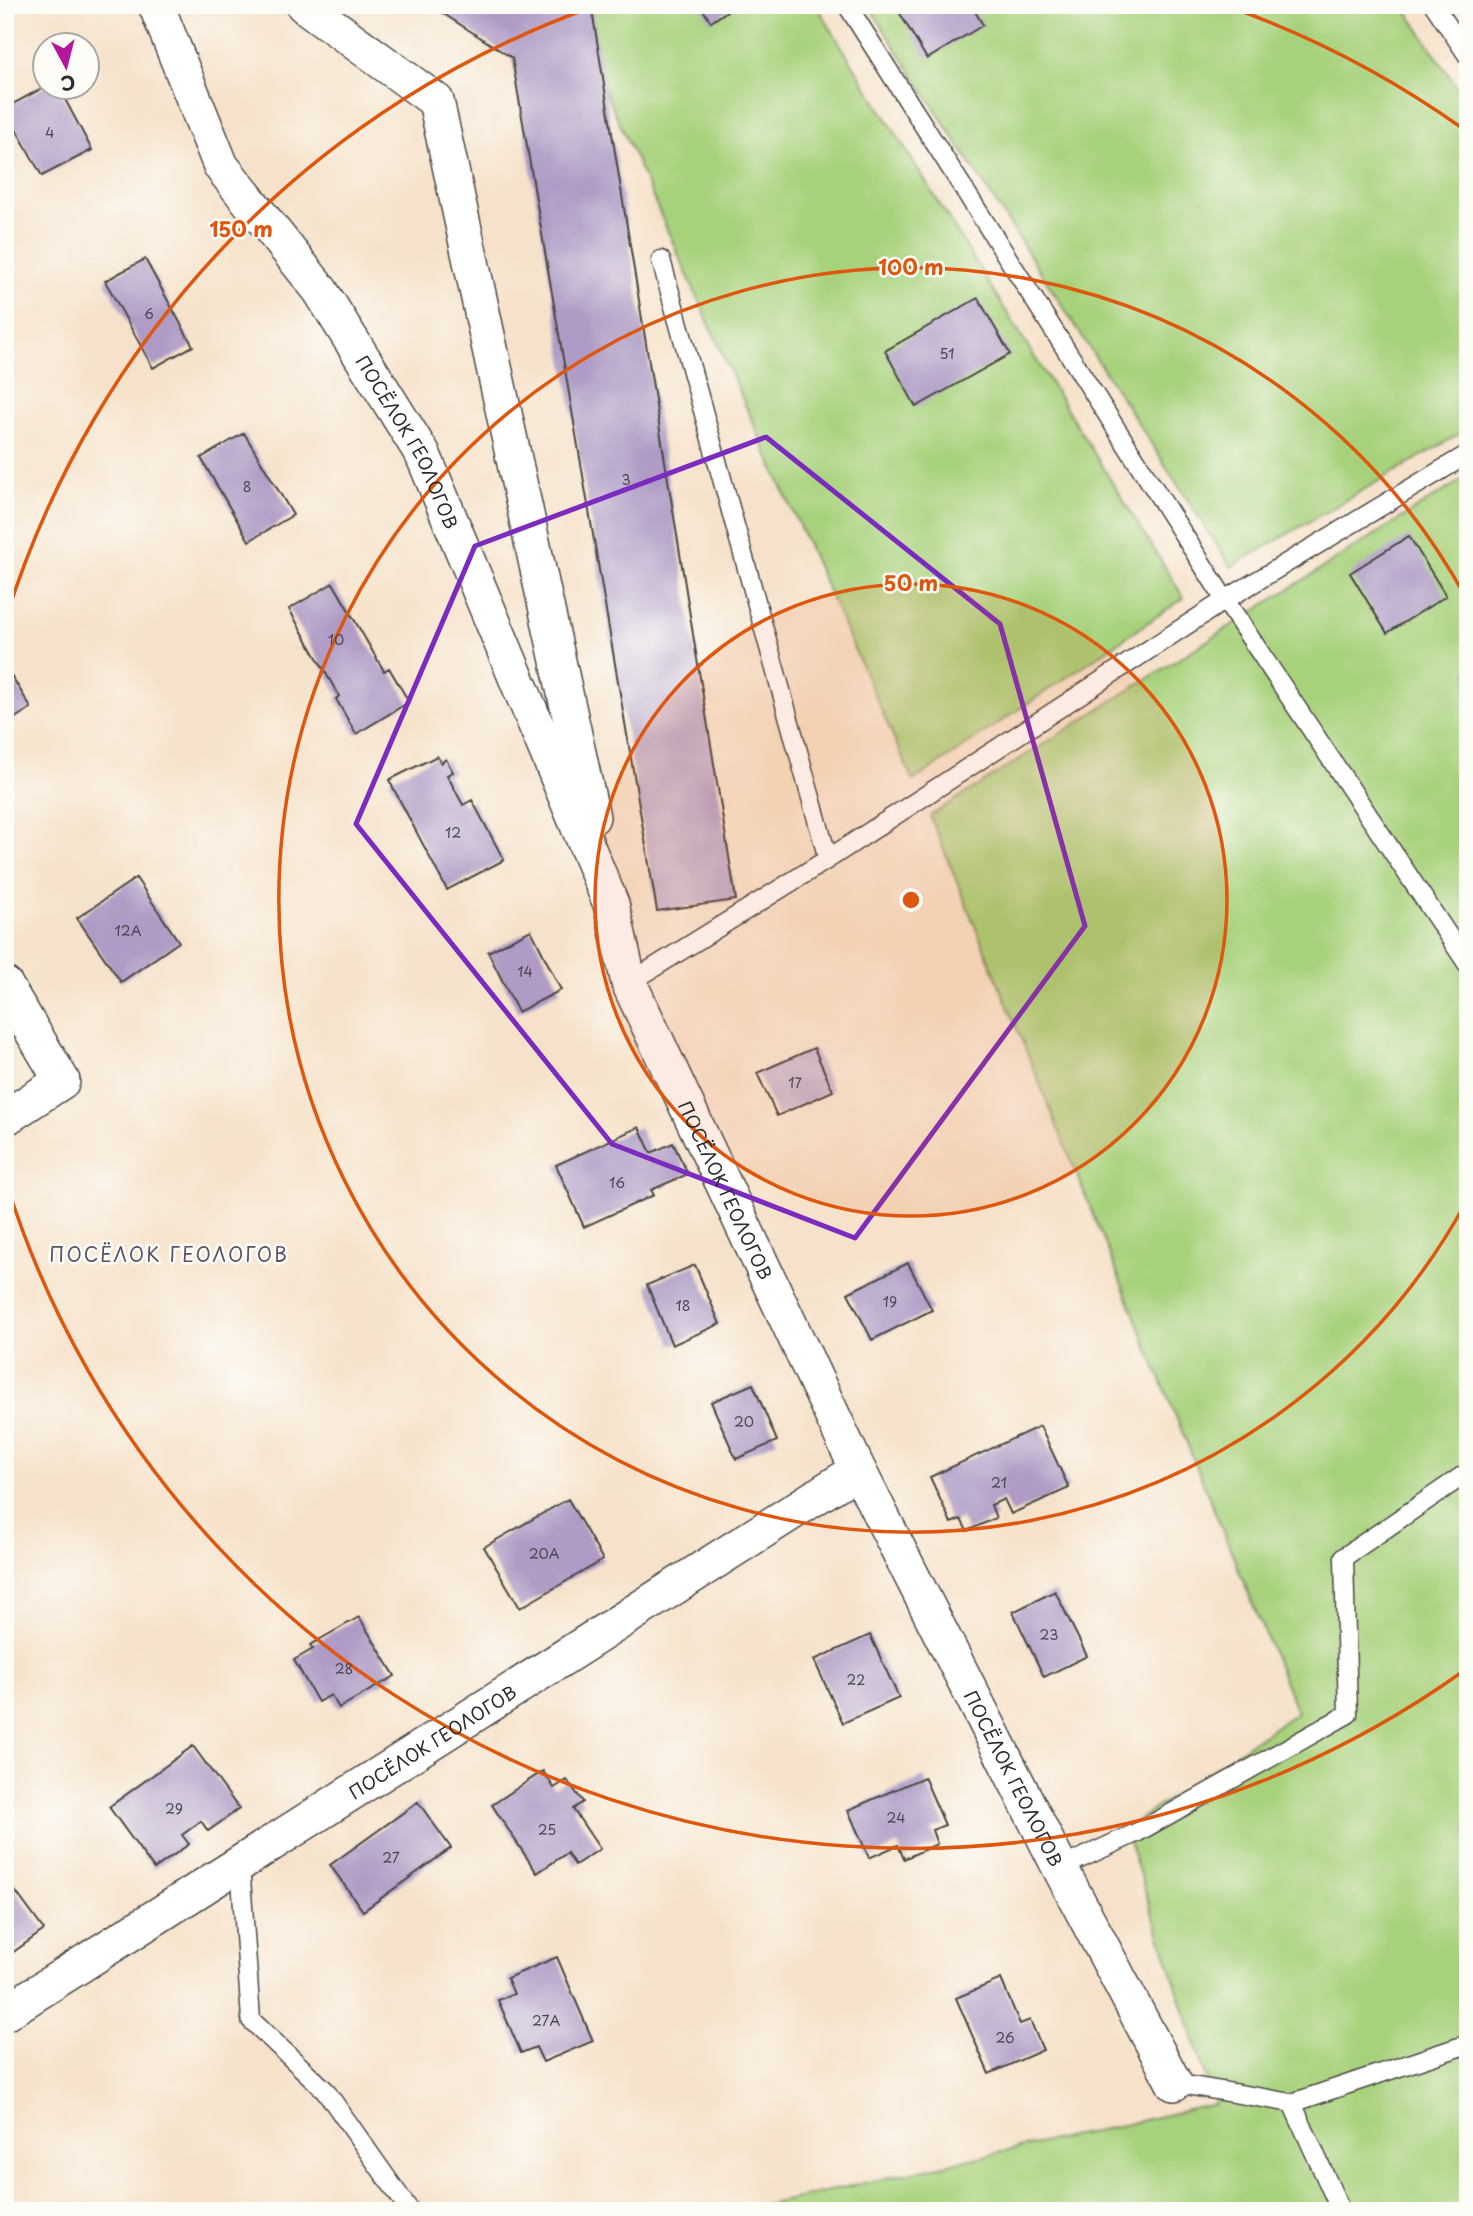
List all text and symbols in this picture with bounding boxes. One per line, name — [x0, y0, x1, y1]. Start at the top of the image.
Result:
north arrow — [32, 32, 102, 102]
text: С — [59, 69, 77, 99]
house number: 4 — [45, 122, 55, 143]
text: 150 m — [209, 212, 273, 244]
text: 100 m — [878, 250, 944, 282]
house number: 6 — [144, 303, 154, 324]
house number: 51 — [940, 343, 954, 364]
street label: ПОСЁЛОК ГЕОЛОГОВ — [350, 349, 466, 533]
house number: 3 — [621, 469, 631, 490]
house number: 8 — [243, 476, 251, 497]
text: 50 m — [884, 566, 938, 598]
house number: 10 — [328, 629, 344, 650]
house number: 12 — [445, 822, 461, 843]
centre of rings — [899, 888, 923, 912]
house number: 12А — [115, 920, 142, 941]
house number: 14 — [517, 961, 533, 982]
house number: 17 — [788, 1072, 802, 1093]
street label: ПОСЁЛОК ГЕОЛОГОВ — [673, 1096, 780, 1284]
house number: 16 — [609, 1172, 625, 1193]
district label: ПОСЁЛОК ГЕОЛОГОВ — [49, 1240, 289, 1268]
house number: 19 — [883, 1291, 897, 1312]
house number: 18 — [675, 1295, 691, 1316]
house number: 20 — [734, 1411, 754, 1432]
house number: 21 — [991, 1472, 1007, 1493]
house number: 20А — [529, 1543, 560, 1564]
house number: 23 — [1040, 1624, 1058, 1645]
house number: 28 — [335, 1658, 353, 1679]
house number: 22 — [847, 1669, 865, 1690]
street label: ПОСЁЛОК ГЕОЛОГОВ — [343, 1678, 521, 1805]
street label: ПОСЁЛОК ГЕОЛОГОВ — [958, 1685, 1070, 1871]
house number: 29 — [165, 1798, 183, 1819]
house number: 24 — [887, 1807, 905, 1828]
house number: 25 — [538, 1819, 556, 1840]
house number: 27 — [382, 1847, 400, 1868]
house number: 27А — [532, 2010, 560, 2031]
house number: 26 — [995, 2027, 1015, 2048]

